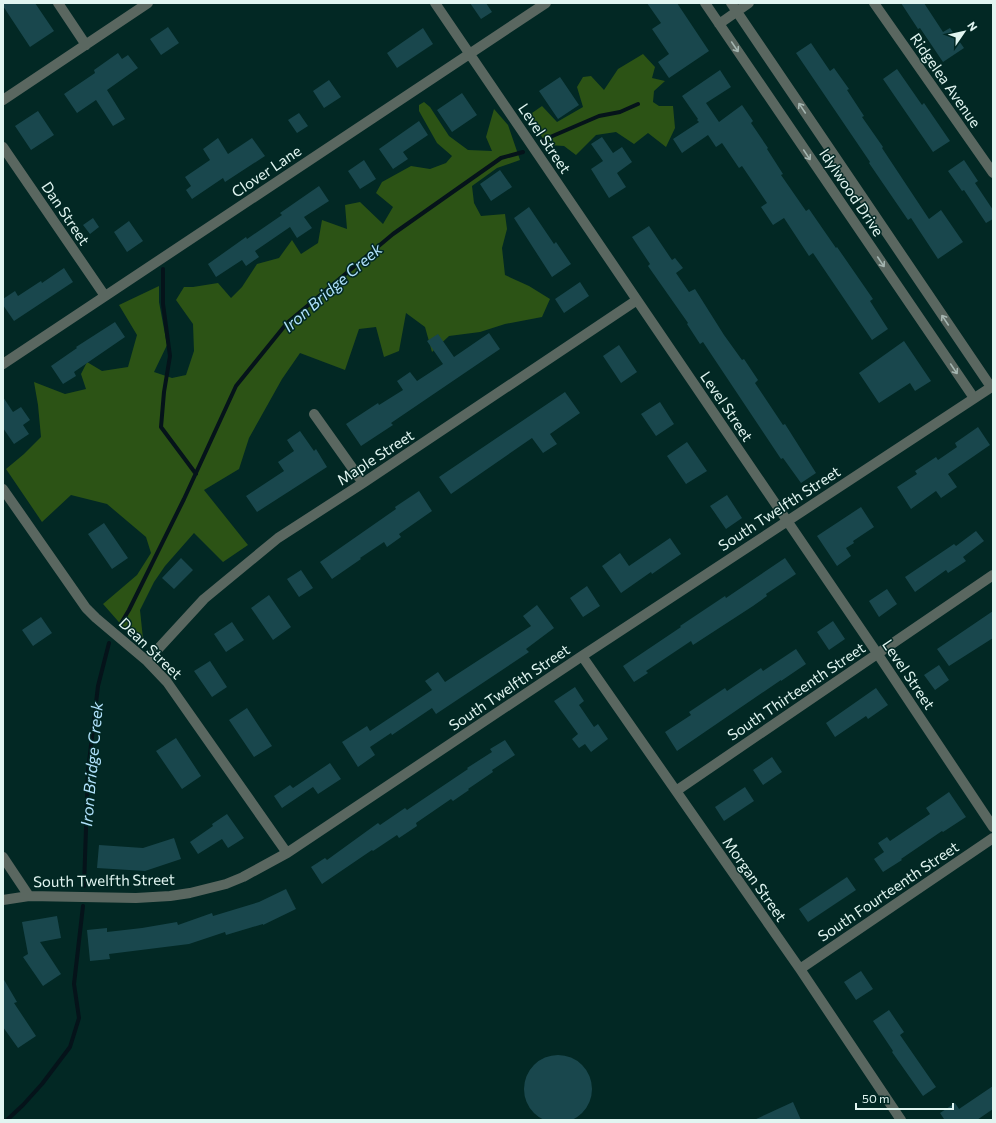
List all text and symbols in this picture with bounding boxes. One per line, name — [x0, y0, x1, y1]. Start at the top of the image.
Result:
north arrow — [944, 12, 984, 52]
text: N — [965, 19, 980, 33]
street label: Ridgelea Avenue — [907, 29, 985, 131]
one-way arrow — [731, 41, 739, 52]
street label: Level Street — [515, 100, 575, 176]
one-way arrow — [798, 103, 806, 114]
street label: Clover Lane — [228, 141, 304, 201]
street label: Idylwood Drive — [816, 145, 888, 239]
one-way arrow — [803, 149, 812, 160]
street label: Dan Street — [38, 178, 94, 248]
water label: Iron Bridge Creek — [279, 239, 386, 335]
one-way arrow — [877, 256, 885, 267]
one-way arrow — [941, 315, 949, 326]
one-way arrow — [950, 364, 958, 375]
street label: Level Street — [697, 368, 757, 444]
street label: Maple Street — [333, 426, 417, 488]
street label: South Twelfth Street — [715, 462, 843, 554]
street label: Dean Street — [116, 614, 186, 682]
street label: Level Street — [879, 636, 939, 712]
street label: South Thirteenth Street — [724, 638, 868, 744]
street label: South Twelfth Street — [445, 640, 573, 734]
water label: Iron Bridge Creek — [76, 701, 106, 827]
street label: Morgan Street — [719, 833, 791, 925]
street label: South Fourteenth Street — [814, 837, 962, 945]
street label: South Twelfth Street — [33, 870, 175, 890]
scale bar — [856, 1085, 953, 1111]
text: 50 m — [862, 1091, 890, 1105]

